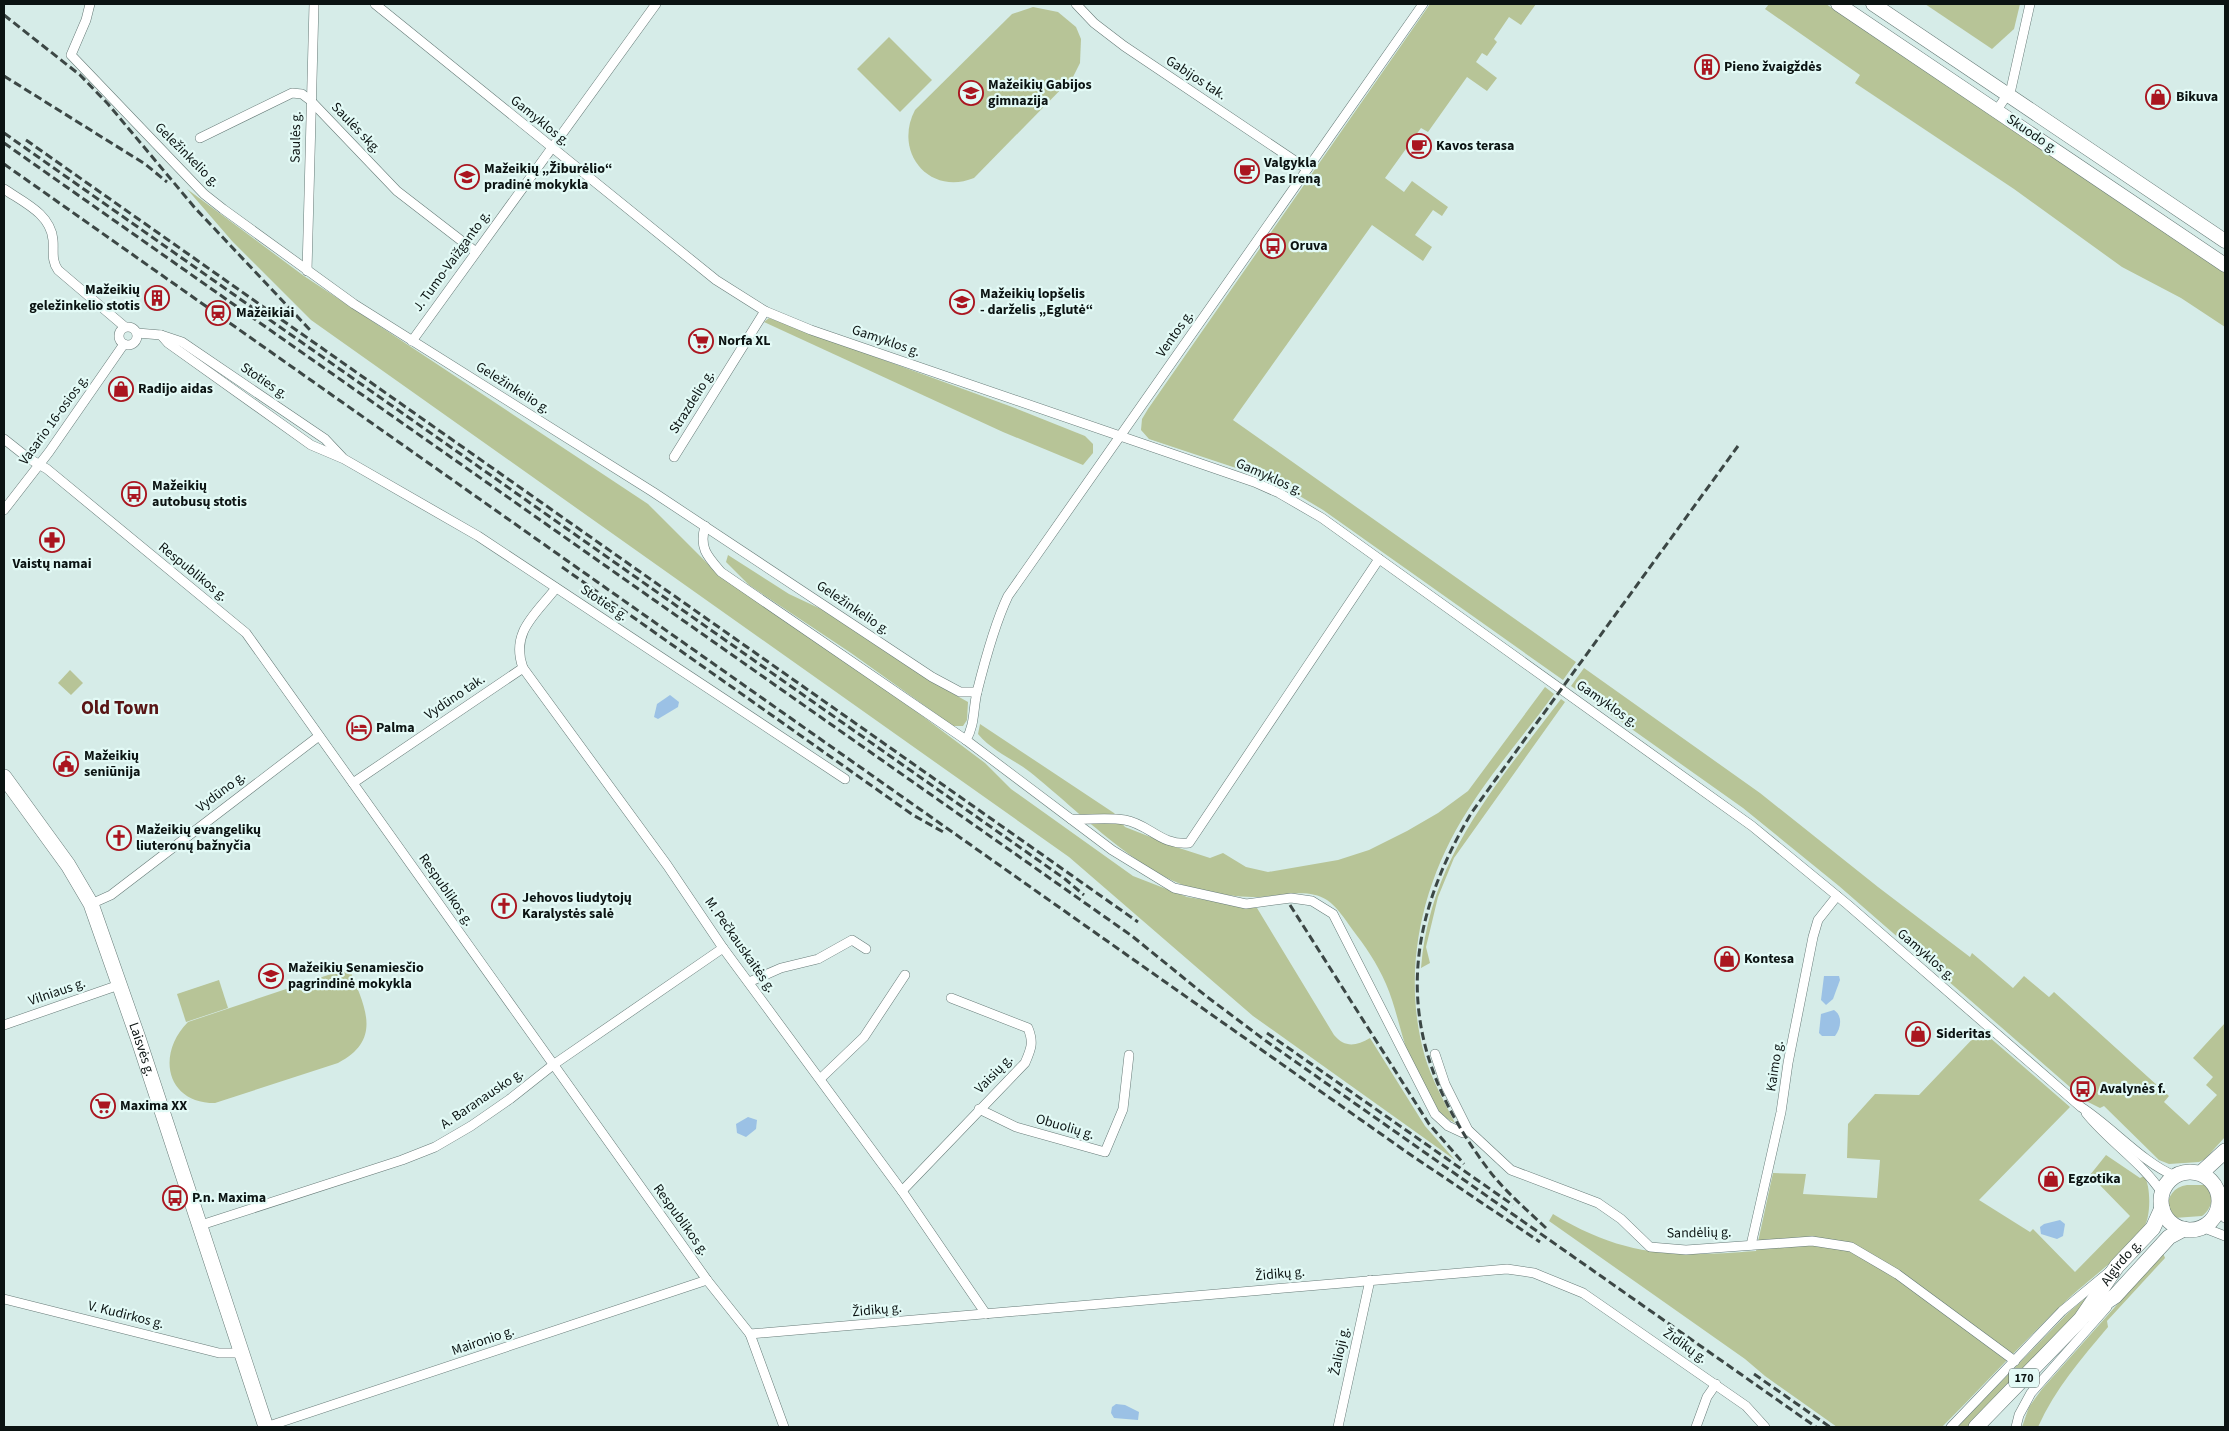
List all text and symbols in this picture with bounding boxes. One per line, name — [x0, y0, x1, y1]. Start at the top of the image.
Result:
street label: Gabijos tak. — [1162, 51, 1230, 105]
building icon: Pieno žvaigždės — [1694, 54, 1720, 80]
place label: Pieno žvaigždės — [1724, 57, 1822, 77]
place label: Mažeikių Gabijos gimnazija — [988, 75, 1092, 111]
school or university icon: Mažeikių Gabijos gimnazija — [958, 80, 984, 106]
shop icon: Bikuva — [2145, 84, 2171, 110]
place label: Bikuva — [2176, 87, 2218, 107]
street label: Gamyklos g. — [506, 91, 574, 151]
street label: Saulės skg. — [326, 98, 386, 158]
street label: Skuodo g. — [2002, 109, 2062, 159]
street label: Saulės g. — [286, 111, 306, 163]
street label: Geležinkelio g. — [150, 118, 224, 192]
cafe icon: Kavos terasa — [1406, 133, 1432, 159]
place label: Kavos terasa — [1436, 136, 1514, 156]
place label: Valgykla Pas Ireną — [1263, 153, 1321, 189]
cafe icon: Valgykla Pas Ireną — [1234, 158, 1260, 184]
place label: Mažeikių „Žiburėlio“ pradinė mokykla — [484, 159, 612, 195]
school or university icon: Mažeikių „Žiburėlio“ pradinė mokykla — [454, 164, 480, 190]
street label: J. Tumo-Vaižganto g. — [408, 206, 496, 316]
bus stop icon: Oruva — [1260, 233, 1286, 259]
place label: Oruva — [1290, 236, 1328, 256]
place label: Mažeikių geležinkelio stotis — [29, 280, 140, 316]
place label: Mažeikių lopšelis - darželis „Eglutė“ — [980, 284, 1093, 320]
building icon: Mažeikių geležinkelio stotis — [144, 285, 170, 311]
school or university icon: Mažeikių lopšelis - darželis „Eglutė“ — [949, 289, 975, 315]
station icon: Mažeikiai — [205, 300, 231, 326]
place label: Mažeikiai — [236, 303, 294, 323]
street label: Ventos g. — [1152, 307, 1198, 361]
street label: Gamyklos g. — [849, 320, 923, 362]
supermarket icon: Norfa XL — [688, 328, 714, 354]
place label: Norfa XL — [718, 331, 771, 351]
street label: Geležinkelio g. — [472, 357, 554, 419]
street label: Stoties g. — [236, 358, 292, 404]
street label: Strazdelio g. — [664, 366, 720, 438]
street label: Vasario 16-osios g. — [14, 371, 94, 469]
shop icon: Radijo aidas — [108, 376, 134, 402]
place label: Radijo aidas — [138, 379, 213, 399]
street label: Gamyklos g. — [1232, 453, 1306, 501]
place label: Mažeikių autobusų stotis — [152, 476, 247, 512]
bus stop icon: Mažeikių autobusų stotis — [121, 481, 147, 507]
pharmacy icon: Vaistų namai — [39, 527, 65, 553]
street label: Respublikos g. — [154, 538, 232, 606]
place label: Vaistų namai — [11, 554, 92, 574]
street label: Geležinkelio g. — [812, 576, 894, 640]
street label: Stoties g. — [576, 580, 632, 626]
street label: Vydūno tak. — [421, 669, 489, 725]
street label: Gamyklos g. — [1572, 675, 1642, 733]
district label: Old Town — [81, 695, 159, 722]
hotel icon: Palma — [346, 715, 372, 741]
place label: Palma — [376, 718, 415, 738]
place label: Mažeikių seniūnija — [84, 746, 140, 782]
public building icon: Mažeikių seniūnija — [53, 751, 79, 777]
street label: Vydūno g. — [192, 767, 250, 817]
place label: Mažeikių evangelikų liuteronų bažnyčia — [136, 820, 261, 856]
church icon: Mažeikių evangelikų liuteronų bažnyčia — [106, 825, 132, 851]
street label: Respublikos g. — [414, 850, 478, 930]
place label: Jehovos liudytojų Karalystės salė — [522, 888, 632, 924]
church icon: Jehovos liudytojų Karalystės salė — [491, 893, 517, 919]
street label: M. Pečkauskaitės g. — [699, 893, 781, 997]
street label: Gamyklos g. — [1893, 924, 1959, 986]
shop icon: Kontesa — [1714, 946, 1740, 972]
place label: Kontesa — [1744, 949, 1794, 969]
place label: Mažeikių Senamiesčio pagrindinė mokykla — [288, 958, 424, 994]
school or university icon: Mažeikių Senamiesčio pagrindinė mokykla — [258, 963, 284, 989]
street label: Vilniaus g. — [26, 973, 88, 1011]
street label: Laisvės g. — [123, 1020, 160, 1079]
shop icon: Sideritas — [1905, 1021, 1931, 1047]
place label: Sideritas — [1936, 1024, 1991, 1044]
street label: Kaimo g. — [1761, 1039, 1789, 1093]
street label: Vaisių g. — [970, 1050, 1018, 1098]
street label: A. Baranausko g. — [436, 1064, 528, 1134]
bus stop icon: Avalynės f. — [2070, 1076, 2096, 1102]
place label: Avalynės f. — [2099, 1079, 2166, 1099]
supermarket icon: Maxima XX — [90, 1093, 116, 1119]
place label: Maxima XX — [120, 1096, 187, 1116]
street label: Obuolių g. — [1033, 1109, 1097, 1145]
shop icon: Egzotika — [2038, 1166, 2064, 1192]
place label: Egzotika — [2068, 1169, 2121, 1189]
street label: Respublikos g. — [648, 1180, 714, 1260]
bus stop icon: P.n. Maxima — [162, 1185, 188, 1211]
place label: P.n. Maxima — [192, 1188, 266, 1208]
street label: Sandėlių g. — [1666, 1222, 1732, 1244]
street label: Algirdo g. — [2096, 1235, 2147, 1290]
street label: Židikų g. — [1254, 1262, 1306, 1286]
street label: V. Kudirkos g. — [86, 1296, 166, 1334]
street label: Židikų g. — [851, 1298, 903, 1322]
street label: Maironio g. — [449, 1321, 517, 1361]
street label: Židikų g. — [1659, 1323, 1711, 1369]
street label: Žalioji g. — [1325, 1325, 1355, 1377]
road number: 170 — [2009, 1369, 2039, 1388]

